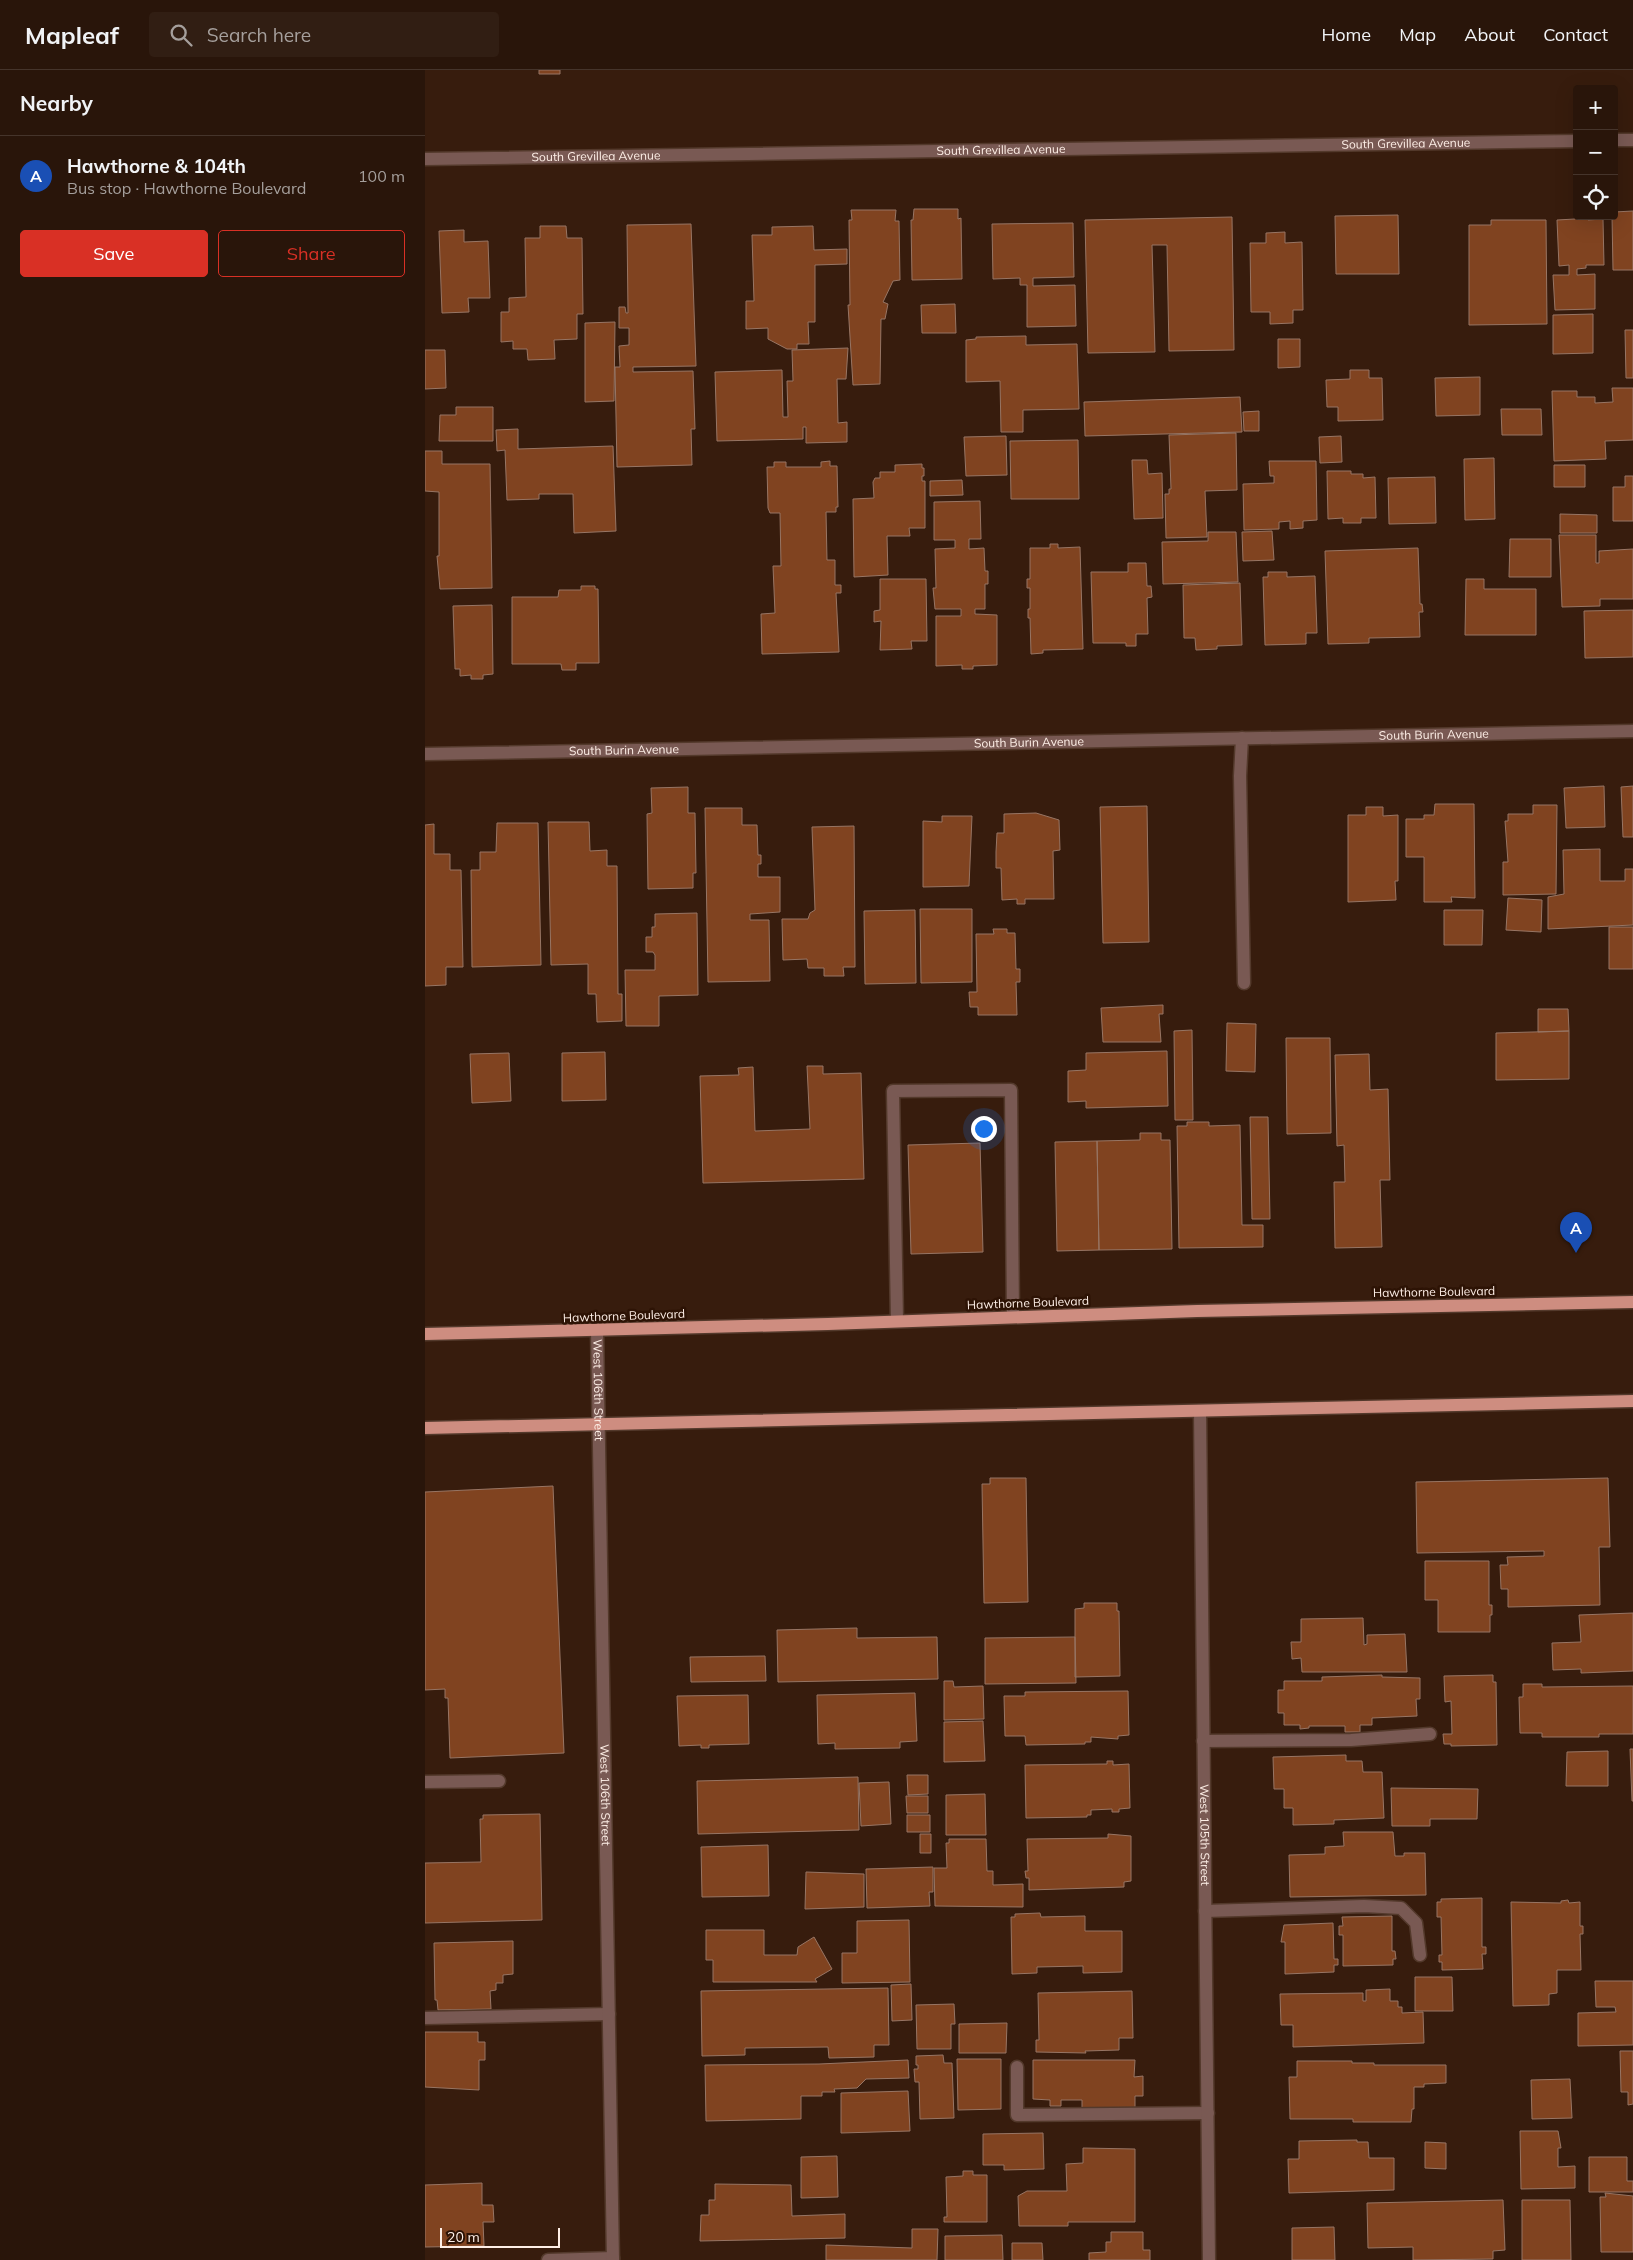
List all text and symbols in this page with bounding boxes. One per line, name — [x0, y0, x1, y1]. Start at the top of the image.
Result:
search box — [149, 12, 499, 57]
text: Mapleaf — [25, 20, 119, 50]
icon: search — [167, 21, 195, 49]
text: Search here — [207, 23, 311, 47]
text: Home — [1321, 23, 1371, 46]
text: Map — [1399, 23, 1436, 46]
text: About — [1464, 23, 1515, 46]
text: Contact — [1543, 23, 1608, 46]
map controls — [1573, 85, 1618, 220]
button: + — [1573, 85, 1618, 130]
text: Nearby — [20, 90, 93, 116]
button: − — [1573, 130, 1618, 175]
street label: South Grevillea Avenue — [1341, 135, 1470, 152]
street label: South Grevillea Avenue — [936, 141, 1065, 158]
street label: South Grevillea Avenue — [531, 147, 661, 164]
text: Hawthorne & 104th — [67, 154, 246, 178]
text: A — [30, 166, 42, 186]
text: 100 m — [358, 166, 405, 186]
button: locate — [1573, 175, 1618, 220]
text: Bus stop · Hawthorne Boulevard — [67, 178, 306, 198]
button: Save — [20, 230, 208, 277]
button: Share — [218, 230, 405, 277]
street label: South Burin Avenue — [1379, 726, 1489, 743]
street label: South Burin Avenue — [974, 733, 1084, 751]
street label: South Burin Avenue — [569, 741, 679, 758]
your location — [971, 1116, 997, 1142]
pin: A — [1560, 1212, 1592, 1253]
street label: Hawthorne Boulevard — [1373, 1283, 1495, 1300]
street label: Hawthorne Boulevard — [967, 1293, 1089, 1312]
street label: Hawthorne Boulevard — [563, 1306, 685, 1325]
street label: West 106th Street — [590, 1339, 607, 1441]
street label: West 106th Street — [597, 1744, 614, 1846]
street label: West 105th Street — [1197, 1784, 1213, 1886]
scale bar — [440, 2225, 560, 2248]
text: 20 m — [447, 2228, 480, 2246]

